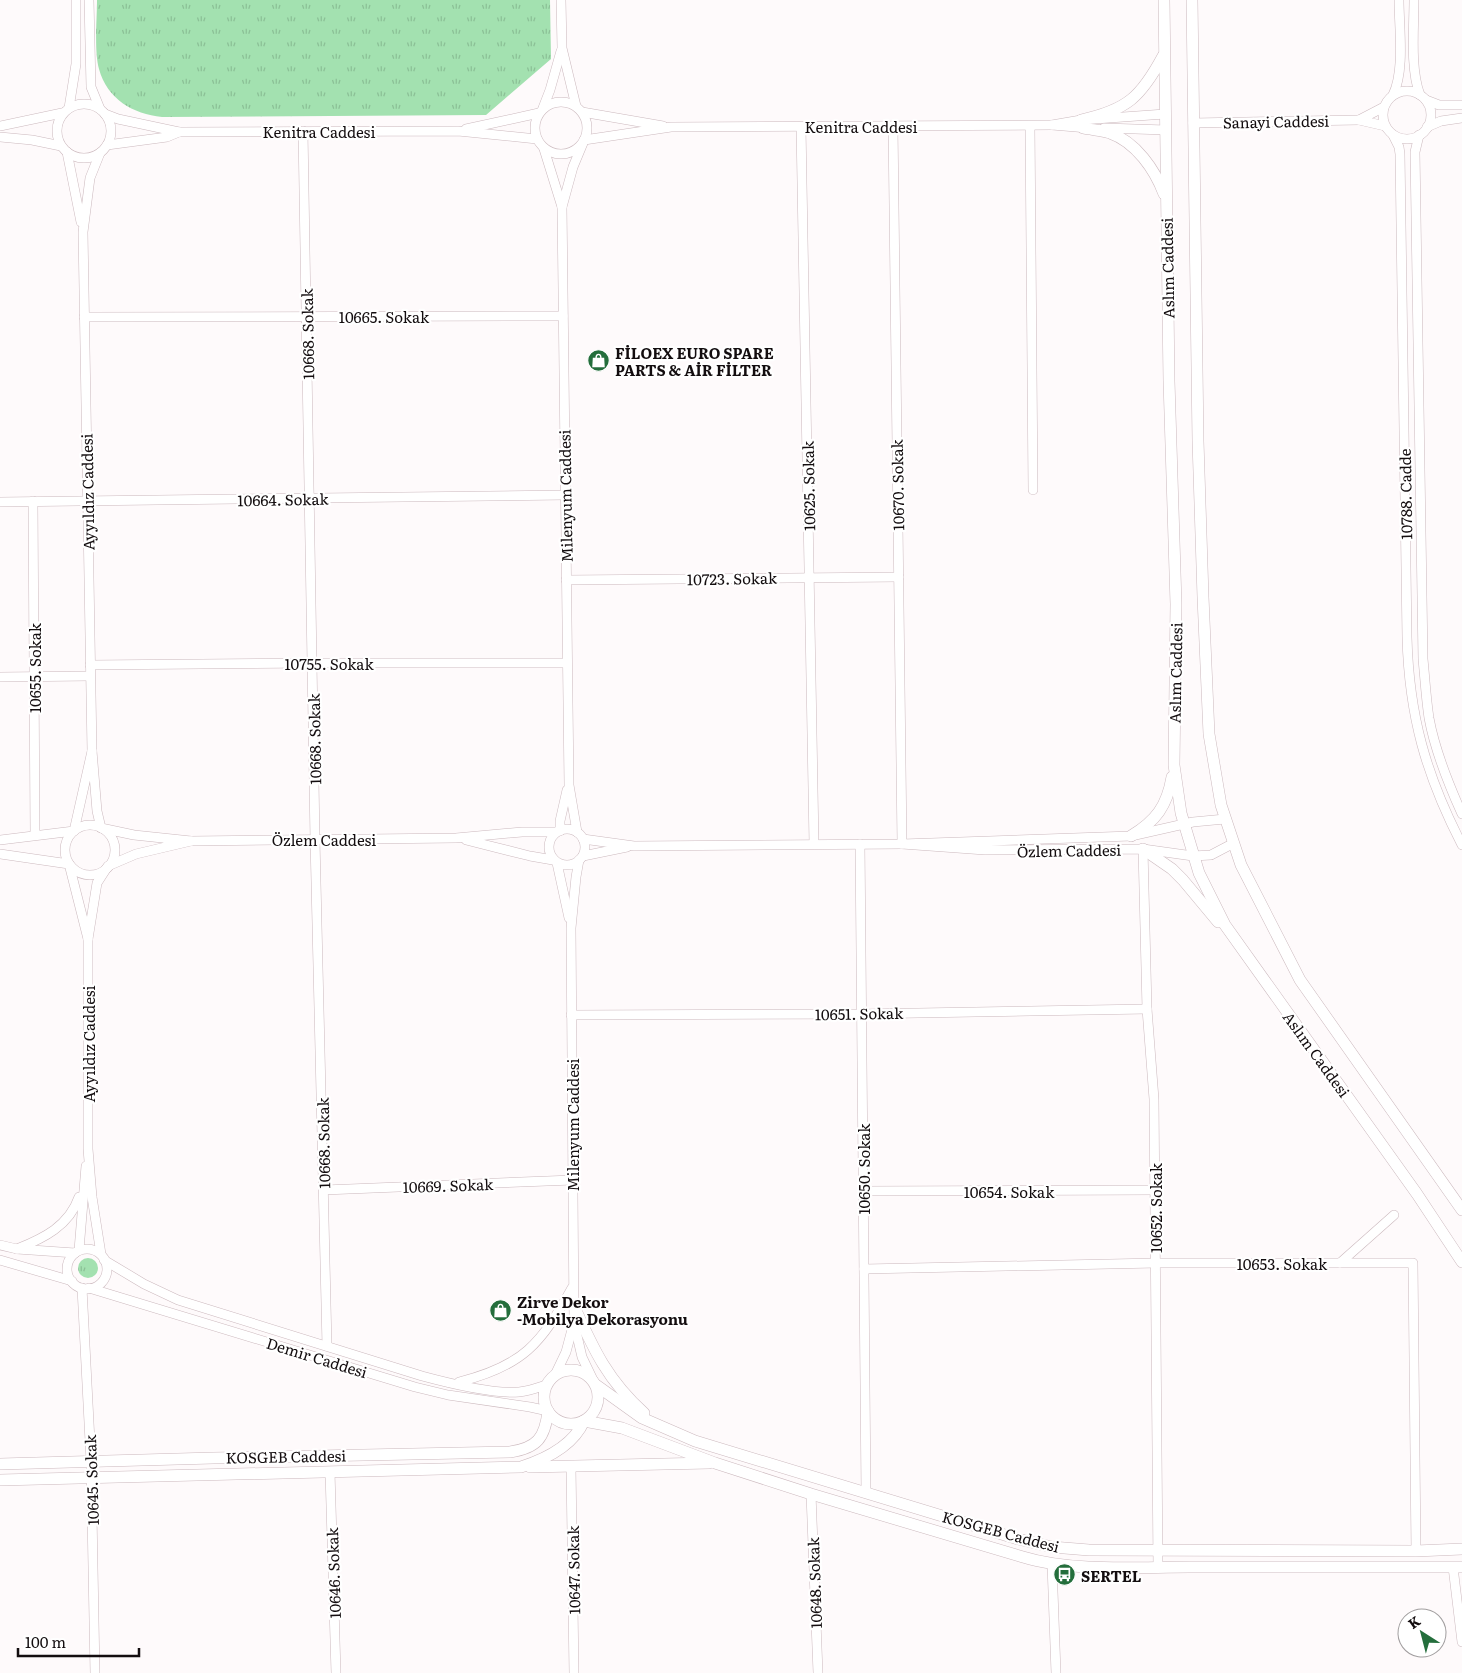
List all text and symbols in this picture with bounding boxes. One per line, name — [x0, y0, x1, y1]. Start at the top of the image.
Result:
street label: Sanayi Caddesi — [1223, 109, 1329, 133]
street label: Kenitra Caddesi — [805, 115, 917, 138]
street label: Kenitra Caddesi — [263, 120, 375, 143]
street label: Aslım Caddesi — [1155, 217, 1179, 319]
street label: 10668. Sokak — [295, 287, 319, 380]
street label: 10665. Sokak — [339, 305, 430, 328]
place label: FİLOEX EURO SPARE PARTS & AİR FİLTER — [615, 341, 774, 381]
shop icon: FİLOEX EURO SPARE PARTS & AİR FİLTER — [587, 349, 611, 373]
street label: Milenyum Caddesi — [552, 429, 578, 563]
street label: Ayyıldız Caddesi — [74, 433, 100, 551]
street label: 10670. Sokak — [885, 438, 909, 531]
street label: 10625. Sokak — [796, 440, 820, 531]
street label: 10788. Cadde — [1393, 448, 1417, 540]
street label: 10664. Sokak — [237, 487, 330, 511]
street label: 10723. Sokak — [687, 566, 778, 590]
street label: 10655. Sokak — [23, 622, 46, 713]
street label: Aslım Caddesi — [1163, 622, 1187, 724]
street label: 10755. Sokak — [284, 652, 374, 675]
street label: 10668. Sokak — [302, 692, 326, 785]
street label: Özlem Caddesi — [272, 828, 376, 851]
street label: Özlem Caddesi — [1017, 838, 1121, 862]
street label: Ayyıldız Caddesi — [77, 986, 100, 1102]
street label: 10651. Sokak — [815, 1001, 904, 1025]
street label: Aslım Caddesi — [1278, 1006, 1356, 1102]
street label: Milenyum Caddesi — [561, 1059, 584, 1191]
street label: 10668. Sokak — [311, 1096, 335, 1189]
street label: 10650. Sokak — [852, 1123, 875, 1215]
street label: 10652. Sokak — [1144, 1162, 1167, 1253]
street label: 10669. Sokak — [402, 1172, 495, 1198]
street label: 10654. Sokak — [964, 1180, 1055, 1203]
street label: 10653. Sokak — [1237, 1252, 1328, 1275]
place label: Zirve Dekor -Mobilya Dekorasyonu — [517, 1290, 688, 1330]
shop icon: Zirve Dekor -Mobilya Dekorasyonu — [489, 1298, 513, 1322]
street label: Demir Caddesi — [264, 1331, 370, 1383]
street label: 10645. Sokak — [78, 1433, 104, 1526]
street label: KOSGEB Caddesi — [226, 1443, 346, 1469]
street label: KOSGEB Caddesi — [940, 1504, 1062, 1558]
street label: 10647. Sokak — [561, 1525, 585, 1614]
street label: 10646. Sokak — [320, 1526, 346, 1619]
street label: 10648. Sokak — [801, 1536, 827, 1629]
bus stop icon: SERTEL — [1053, 1563, 1077, 1587]
place label: SERTEL — [1081, 1564, 1142, 1587]
north arrow — [1397, 1608, 1447, 1658]
text: K — [1403, 1610, 1424, 1633]
scale bar — [18, 1626, 139, 1658]
text: 100 m — [25, 1630, 66, 1653]

